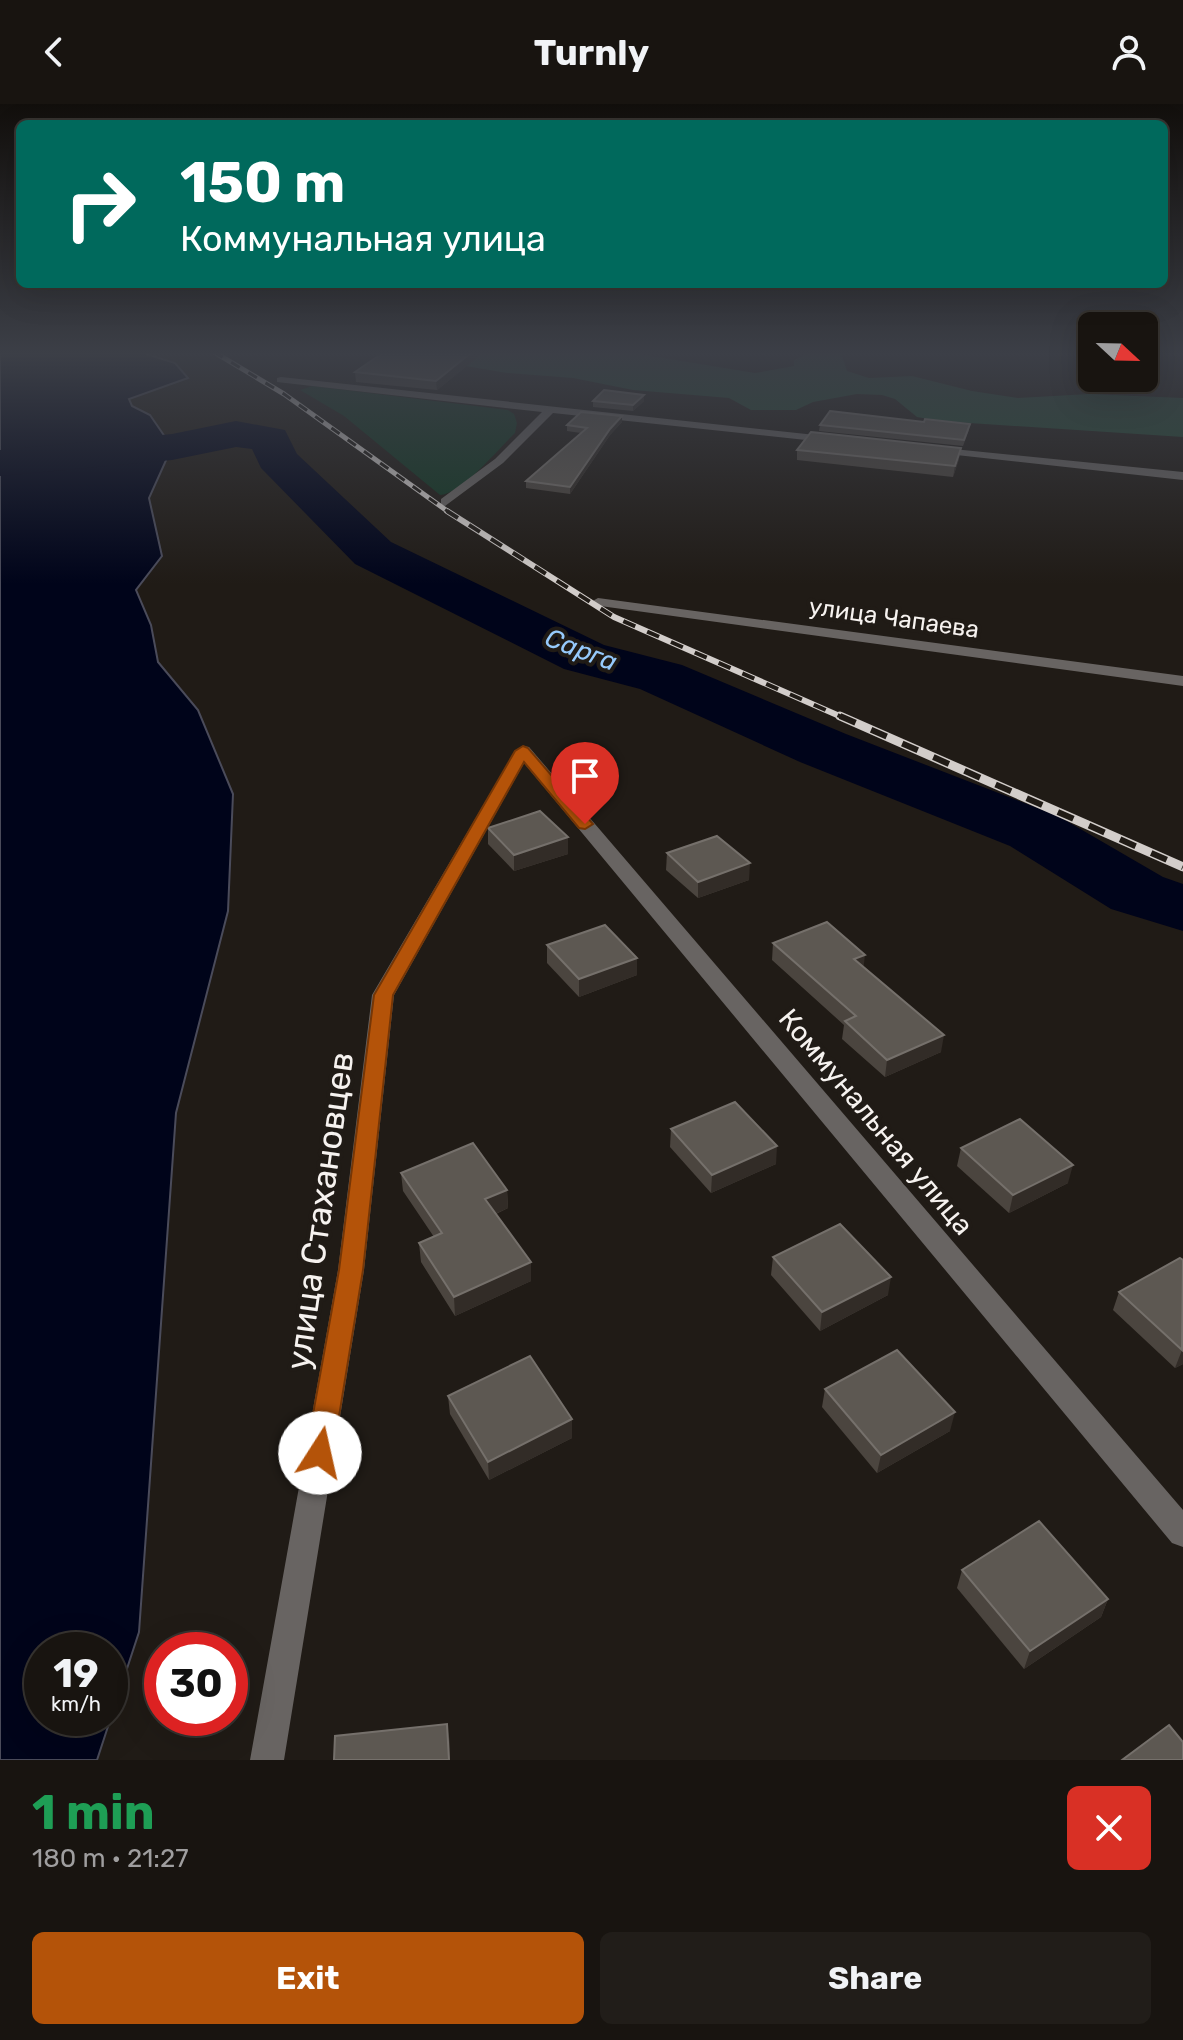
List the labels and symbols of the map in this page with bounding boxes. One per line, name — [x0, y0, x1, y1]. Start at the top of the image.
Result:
north arrow — [1078, 312, 1158, 392]
street label: улица Чапаева — [807, 592, 981, 644]
water label: Сарга — [541, 622, 621, 678]
pin — [551, 742, 619, 824]
street label: Коммунальная улица — [772, 1002, 980, 1242]
street label: улица Стахановцев — [277, 1049, 363, 1373]
position arrow — [278, 1411, 362, 1495]
speed limit sign: 30 — [144, 1632, 248, 1736]

